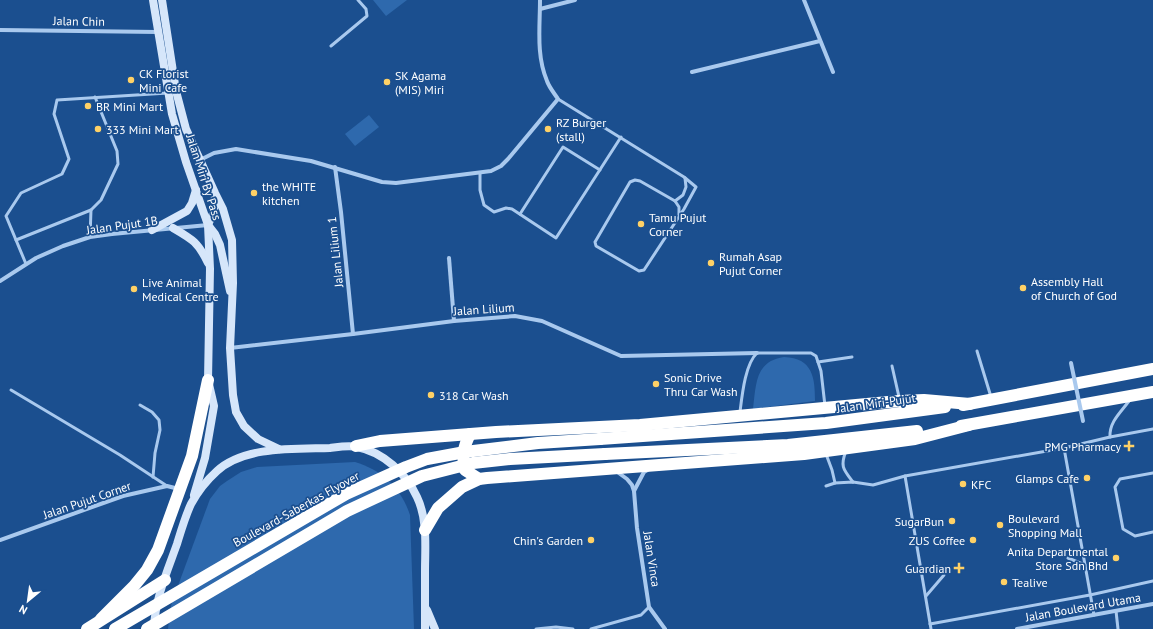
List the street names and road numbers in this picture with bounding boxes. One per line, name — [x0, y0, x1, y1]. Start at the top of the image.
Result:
street label: Jalan Chin — [52, 13, 105, 29]
street label: Jalan Miri By Pass — [183, 131, 225, 222]
street label: Jalan Pujut 1B — [84, 213, 159, 238]
street label: Jalan Lilium 1 — [324, 216, 346, 289]
street label: Jalan Lilium — [452, 299, 515, 319]
street label: Jalan Miri-Pujut — [835, 390, 916, 416]
street label: Boulevard-Saberkas Flyover — [230, 468, 362, 550]
street label: Jalan Pujut Corner — [40, 478, 133, 522]
street label: Jalan Vinca — [640, 529, 664, 588]
street label: Jalan Boulevard Utama — [1023, 589, 1142, 625]

